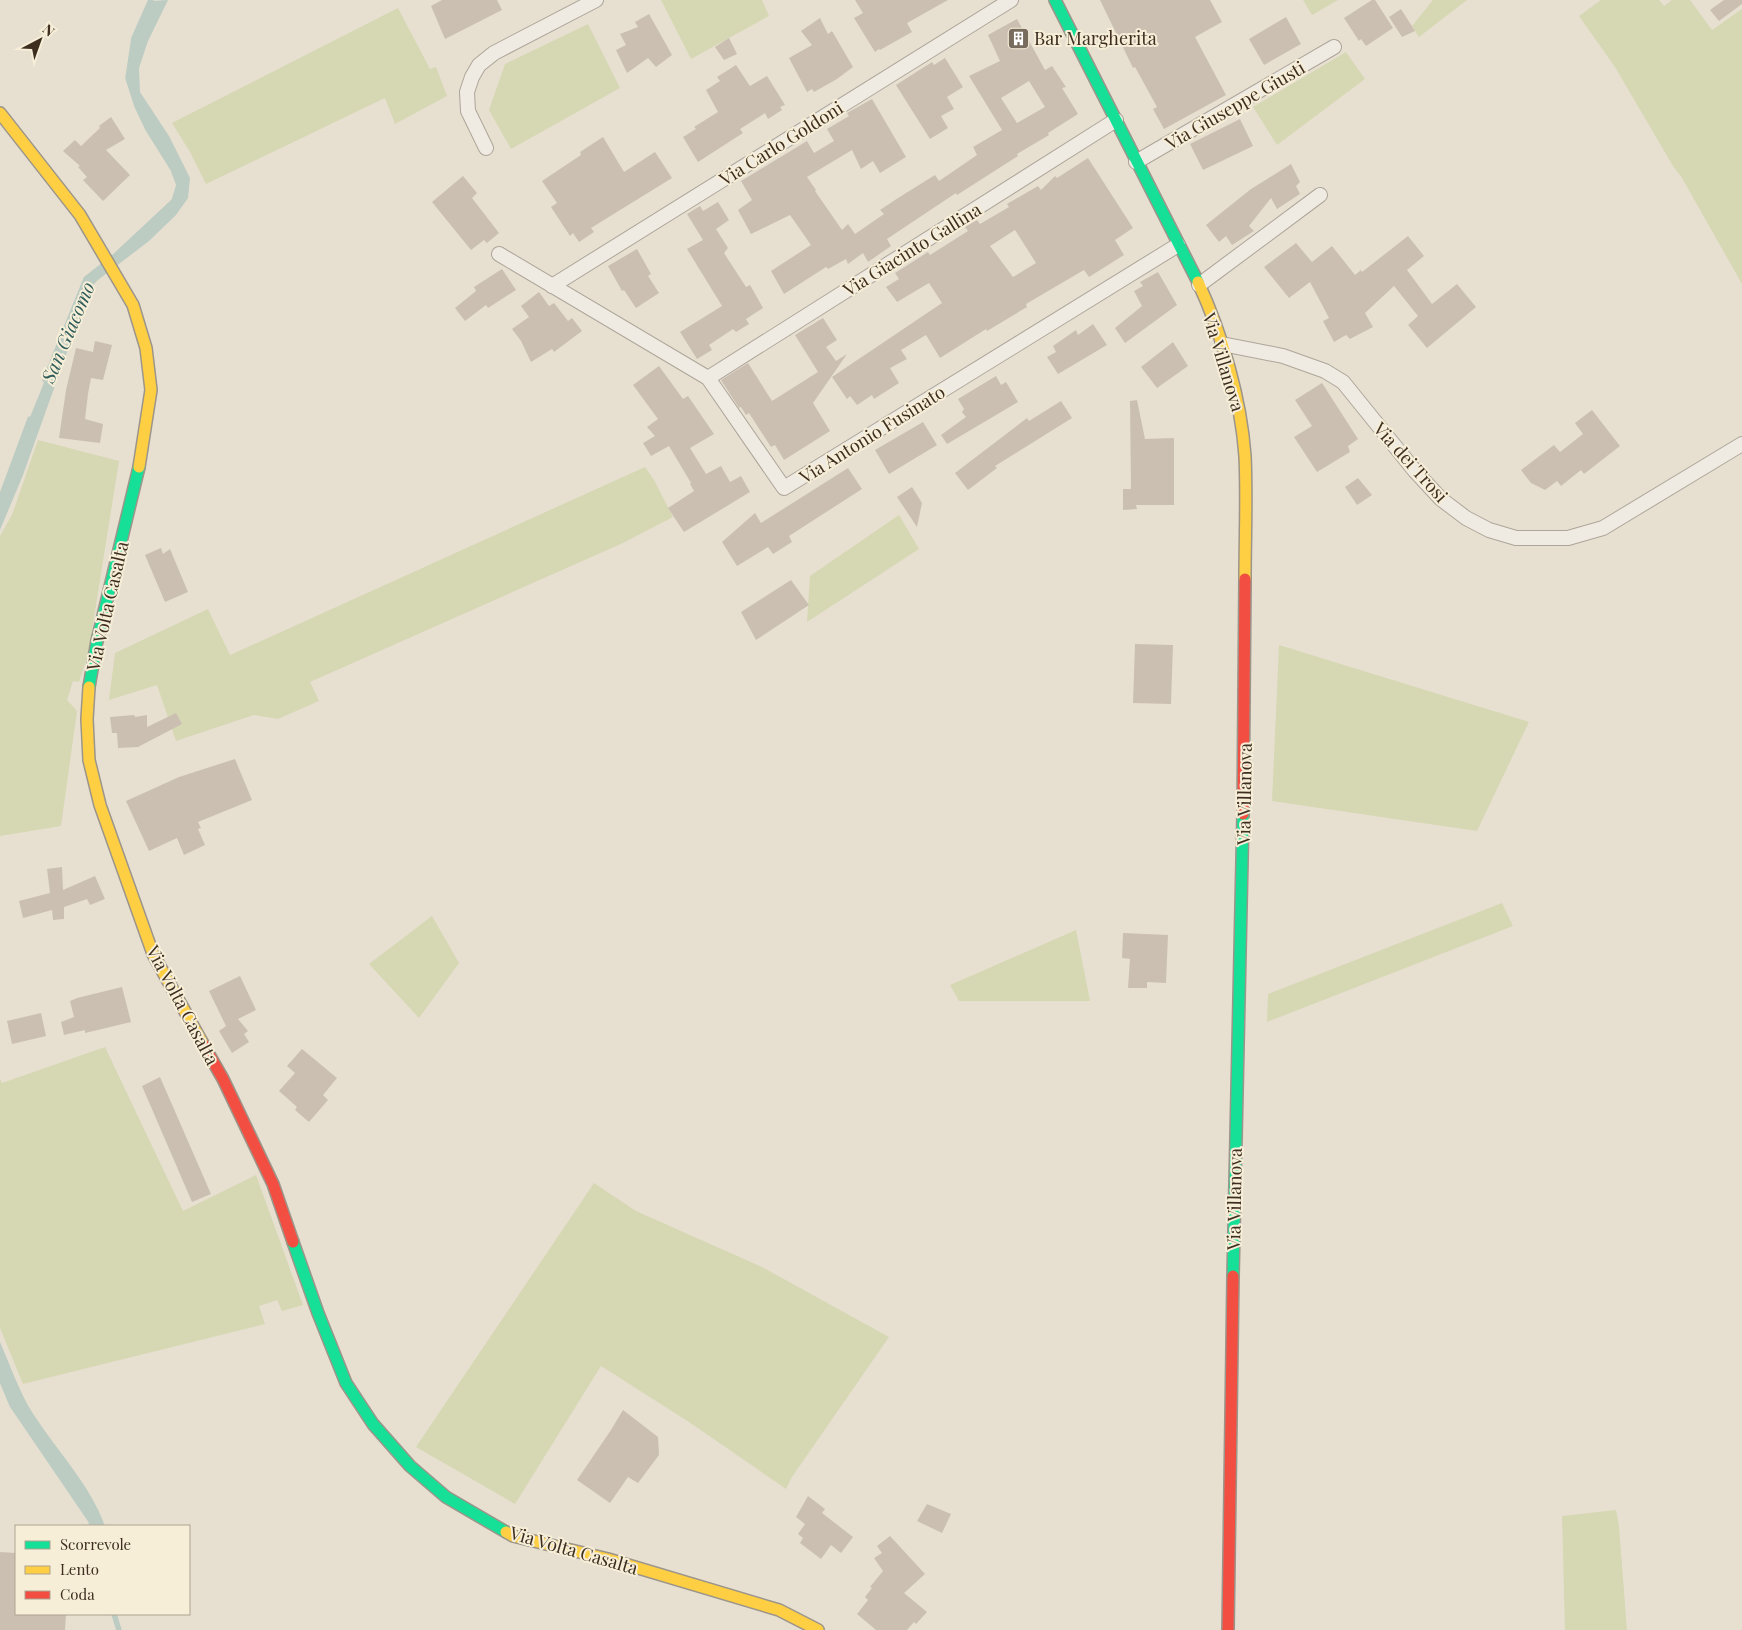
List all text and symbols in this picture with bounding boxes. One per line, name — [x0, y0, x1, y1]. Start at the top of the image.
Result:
north arrow — [15, 15, 65, 65]
text: N — [39, 19, 59, 40]
building icon: Bar Margherita — [1006, 26, 1030, 50]
place label: Bar Margherita — [1034, 26, 1157, 50]
street label: Via Giuseppe Giusti — [1160, 55, 1309, 155]
street label: Via Carlo Goldoni — [714, 95, 847, 191]
street label: Via Giacinto Gallina — [838, 197, 986, 302]
water label: San Giacomo — [34, 277, 100, 387]
street label: Via Villanova — [1197, 309, 1250, 414]
street label: Via Antonio Fusinato — [794, 379, 949, 489]
street label: Via dei Trosi — [1368, 416, 1453, 507]
street label: Via Volta Casalta — [80, 539, 134, 674]
street label: Via Villanova — [1231, 743, 1257, 846]
street label: Via Volta Casalta — [141, 940, 225, 1069]
street label: Via Villanova — [1221, 1148, 1247, 1251]
street label: Via Volta Casalta — [506, 1520, 641, 1580]
legend — [15, 1525, 190, 1615]
text: Scorrevole — [60, 1534, 131, 1554]
text: Lento — [60, 1559, 99, 1579]
text: Coda — [60, 1584, 95, 1604]

